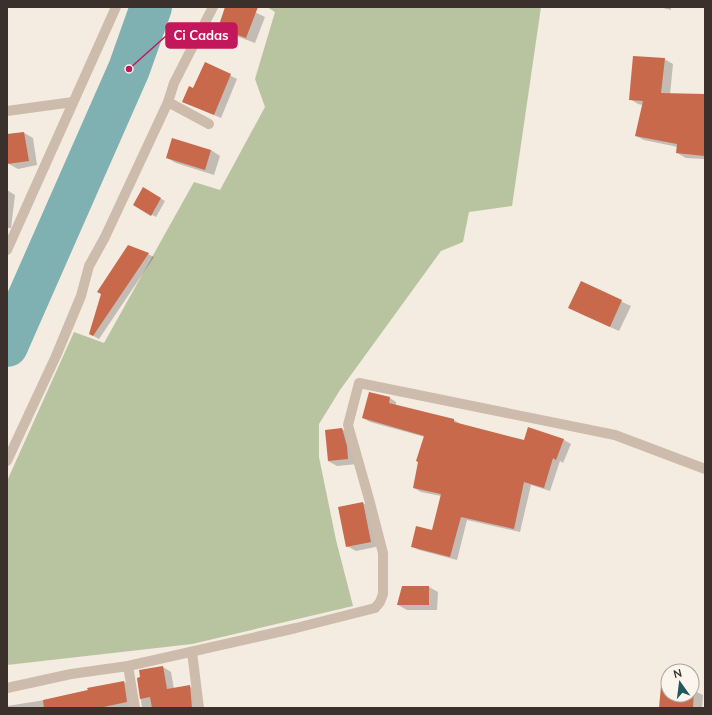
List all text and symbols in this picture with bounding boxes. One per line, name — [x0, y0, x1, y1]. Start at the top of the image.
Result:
callout: Ci Cadas — [166, 23, 237, 48]
text: Ci Cadas — [173, 27, 229, 43]
north arrow — [660, 663, 700, 703]
text: N — [672, 665, 683, 681]

